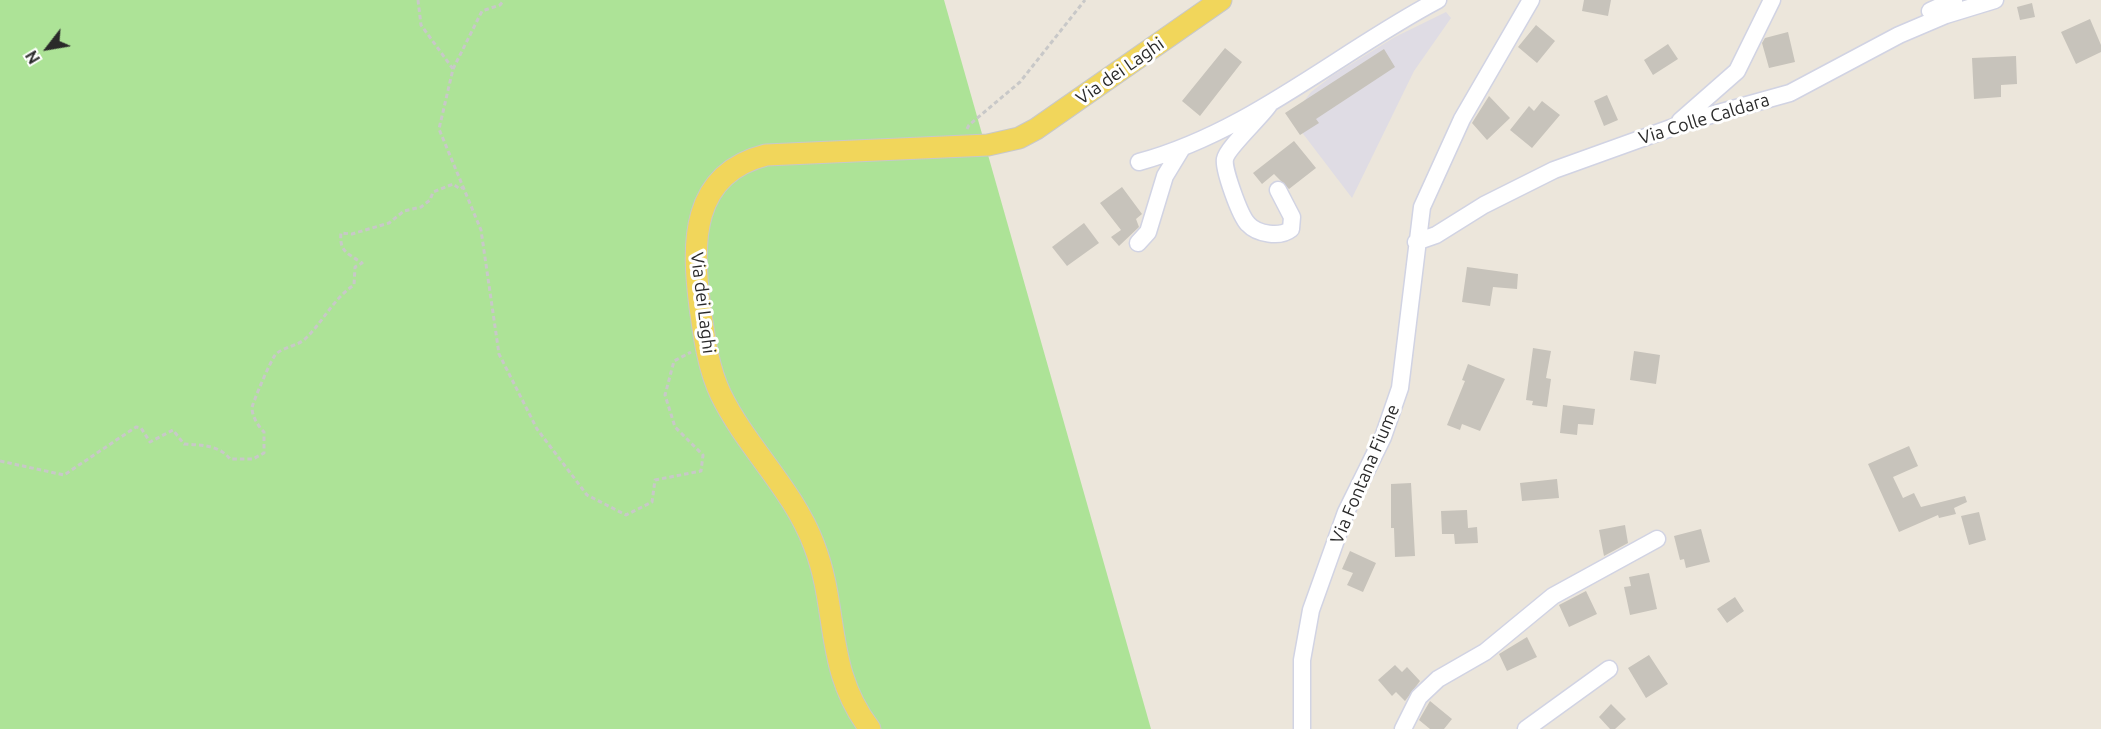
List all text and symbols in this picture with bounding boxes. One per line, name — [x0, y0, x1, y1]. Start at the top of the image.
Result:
north arrow — [18, 18, 78, 78]
street label: Via dei Laghi — [1072, 33, 1168, 109]
text: N — [22, 48, 43, 67]
street label: Via Colle Caldara — [1636, 89, 1772, 149]
street label: Via dei Laghi — [686, 251, 720, 355]
street label: Via Fontana Fiume — [1326, 401, 1404, 547]

